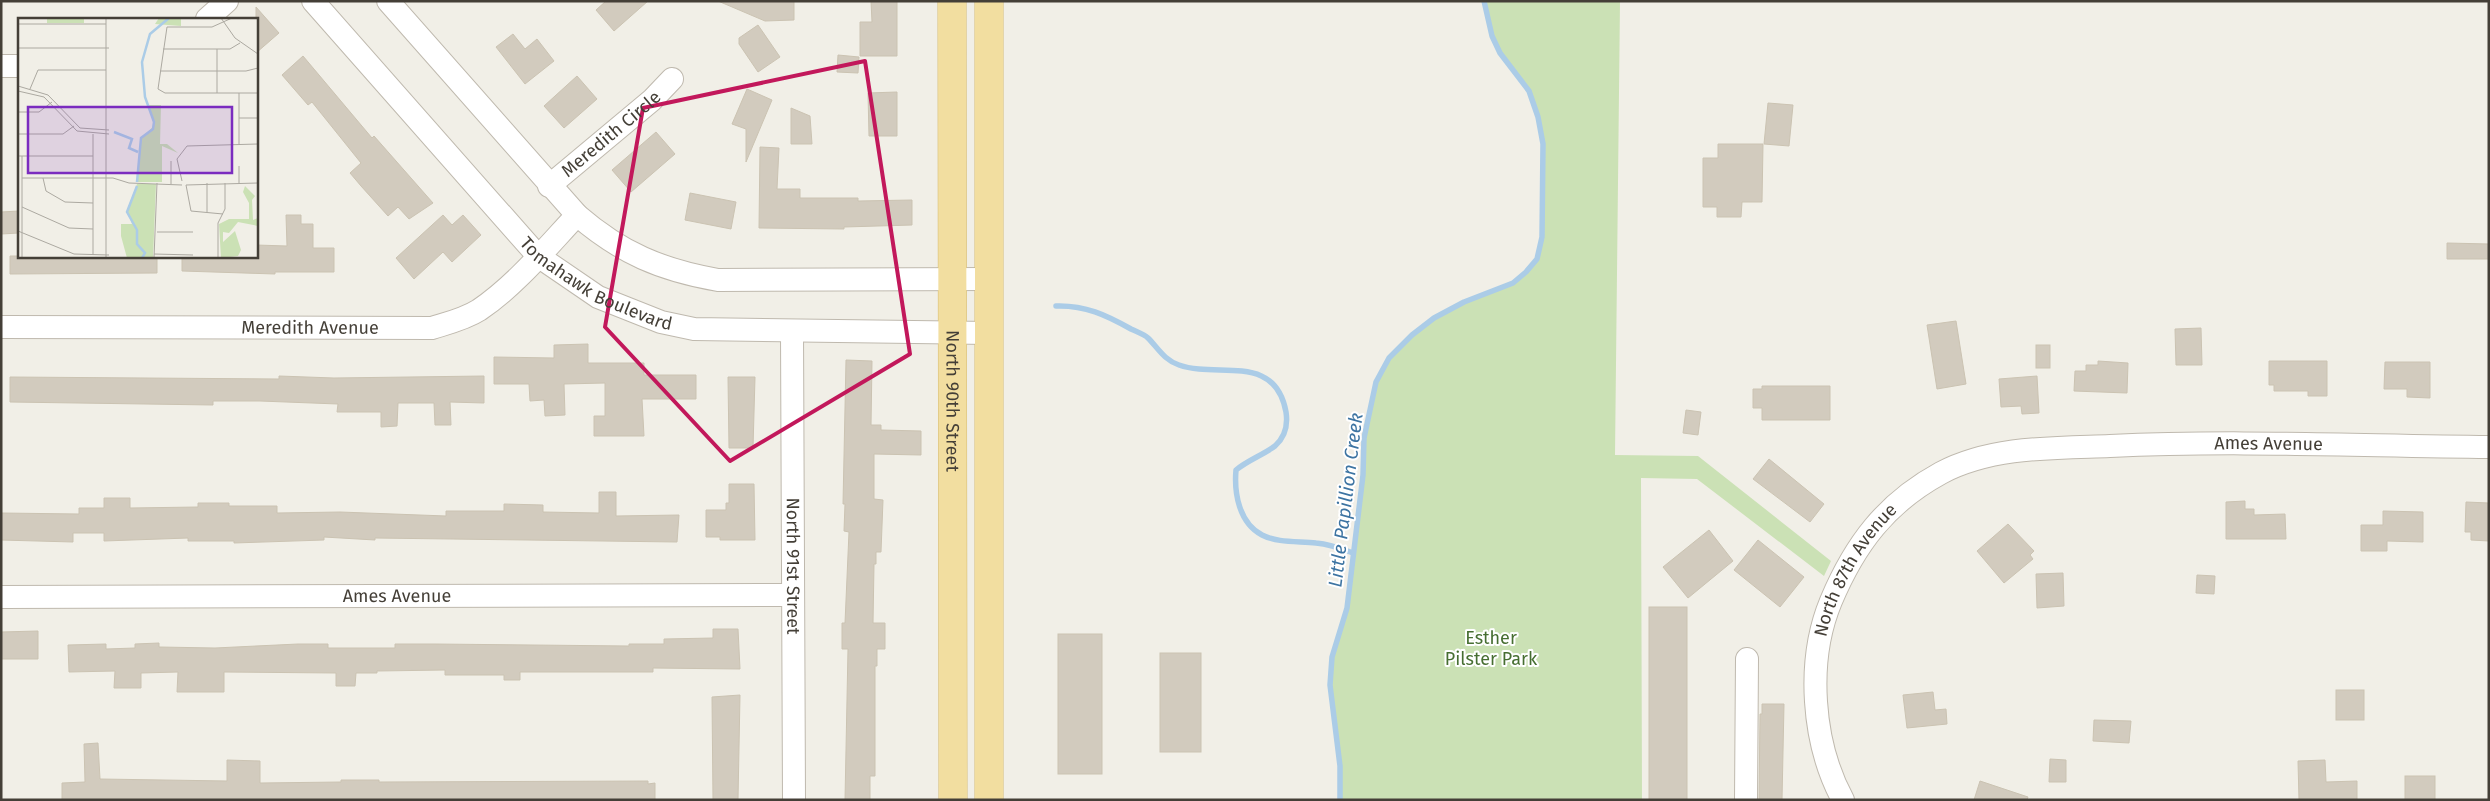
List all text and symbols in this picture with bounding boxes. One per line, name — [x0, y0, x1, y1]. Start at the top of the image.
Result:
inset map — [18, 18, 258, 258]
street label: Meredith Circle — [557, 86, 666, 182]
street label: Tomahawk Boulevard — [515, 232, 674, 335]
street label: Meredith Avenue — [241, 317, 379, 339]
street label: North 90th Street — [941, 330, 964, 472]
water label: Little Papillion Creek — [1323, 412, 1368, 589]
street label: Ames Avenue — [2214, 432, 2323, 455]
street label: North 91st Street — [782, 497, 804, 635]
street label: North 87th Avenue — [1810, 499, 1901, 639]
street label: Ames Avenue — [343, 585, 451, 607]
park label: Esther Pilster Park — [1445, 627, 1538, 670]

